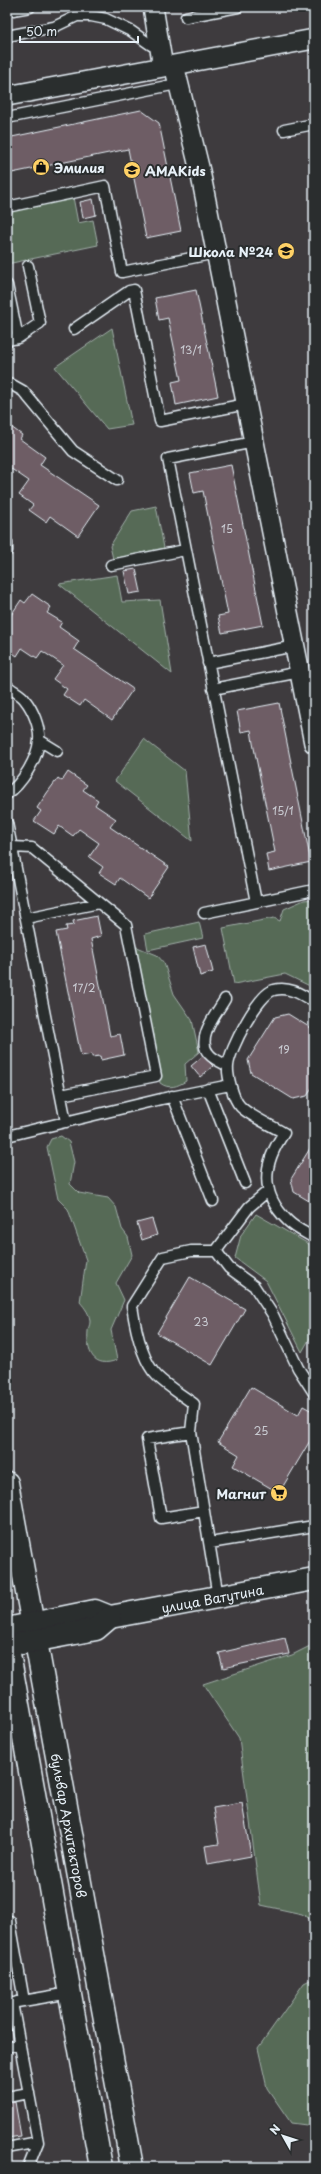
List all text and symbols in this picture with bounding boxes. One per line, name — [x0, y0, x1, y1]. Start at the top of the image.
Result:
scale bar — [20, 18, 138, 44]
text: 50 m — [26, 22, 57, 40]
shop icon: Эмилия — [31, 157, 51, 177]
place label: Эмилия — [54, 158, 105, 177]
school or university icon: AMAKids — [122, 160, 142, 180]
place label: AMAKids — [145, 161, 206, 180]
school or university icon: Школа №24 — [276, 241, 296, 261]
place label: Школа №24 — [189, 242, 273, 261]
house number: 13/1 — [180, 341, 202, 358]
house number: 15 — [221, 520, 233, 537]
house number: 15/1 — [272, 802, 294, 819]
house number: 17/2 — [73, 979, 96, 996]
house number: 19 — [278, 1041, 290, 1058]
house number: 23 — [194, 1313, 208, 1330]
house number: 25 — [254, 1422, 268, 1439]
supermarket icon: Магнит — [269, 1483, 289, 1503]
place label: Магнит — [217, 1484, 267, 1503]
street label: улица Ватутина — [160, 1579, 266, 1617]
street label: бульвар Архитекторов — [47, 1752, 92, 1899]
north arrow — [263, 2116, 303, 2156]
text: N — [265, 2120, 284, 2138]

